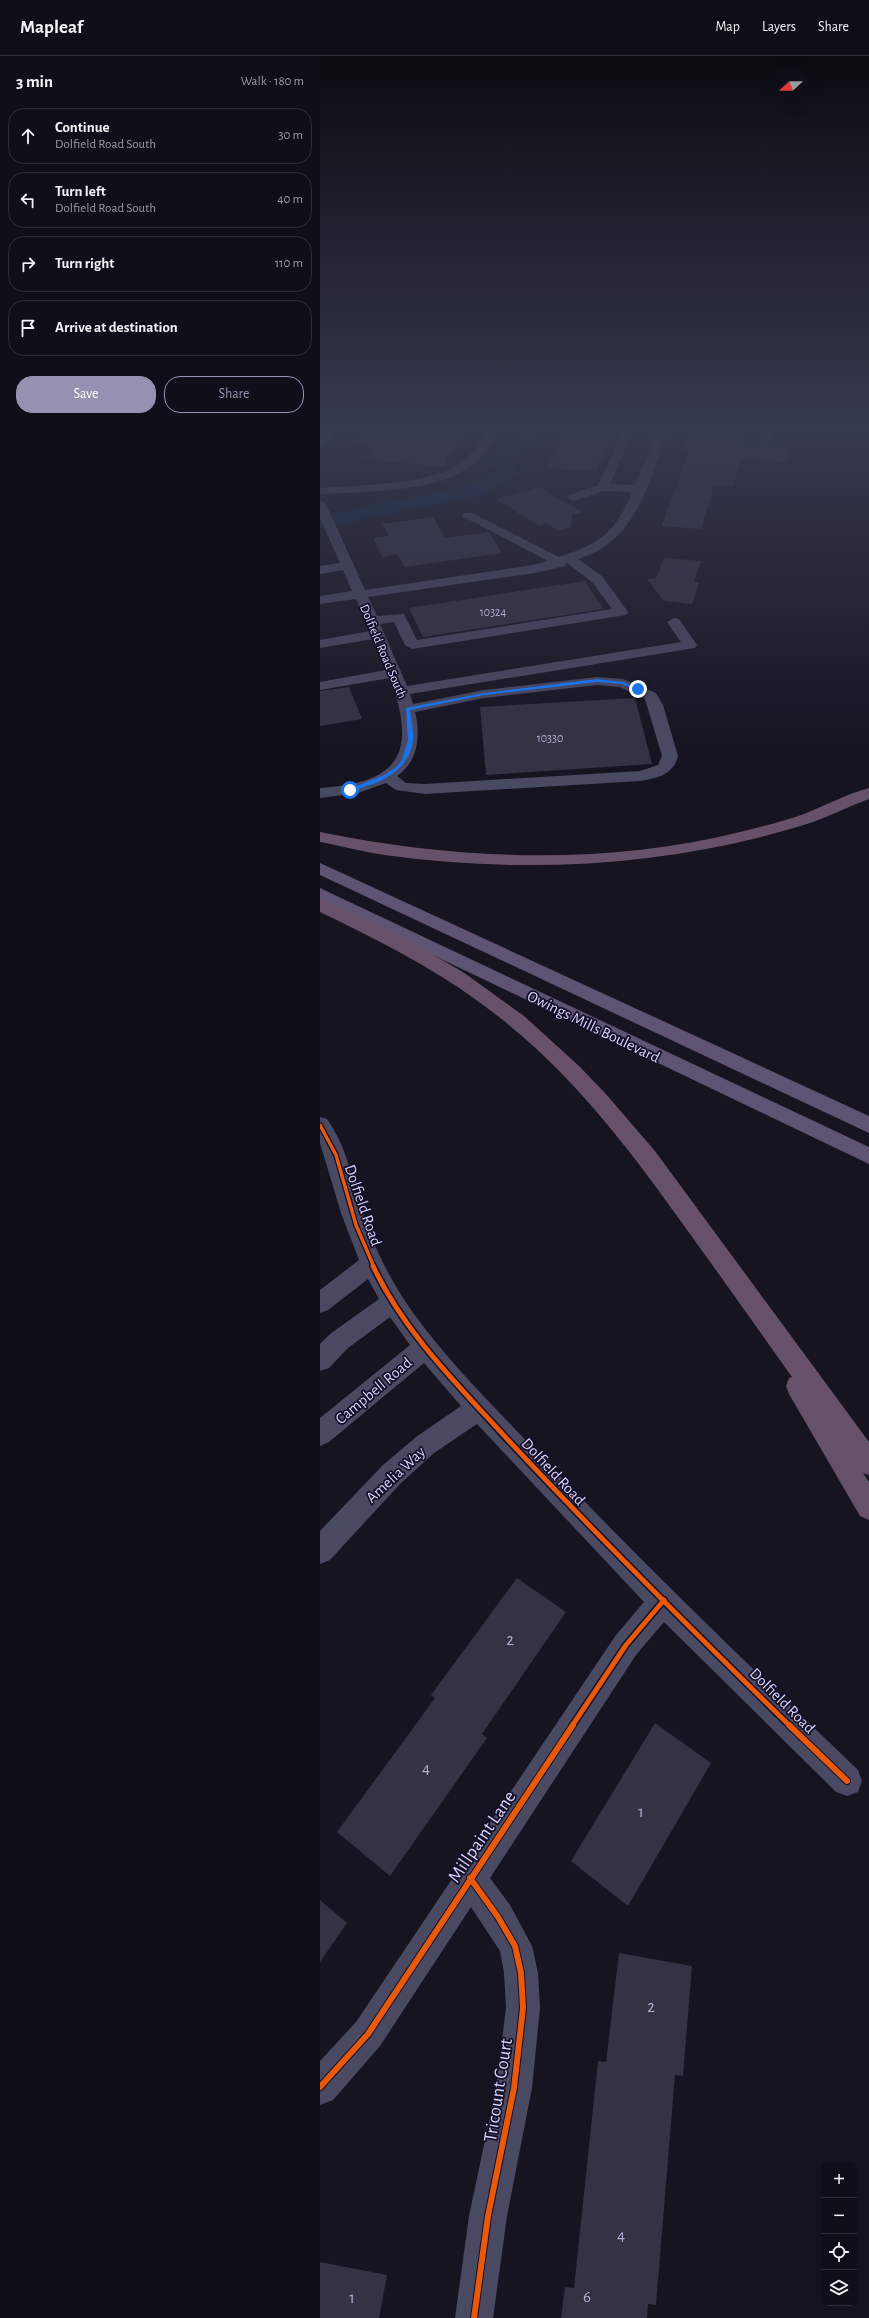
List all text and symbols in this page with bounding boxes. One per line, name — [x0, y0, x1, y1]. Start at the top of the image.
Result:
text: Mapleaf — [20, 18, 83, 37]
text: Map — [715, 20, 740, 34]
text: Layers — [762, 20, 796, 34]
text: Share — [818, 20, 849, 34]
north arrow — [773, 68, 809, 104]
text: 3 min — [16, 73, 53, 90]
text: Walk · 180 m — [241, 75, 304, 88]
text: Continue — [55, 120, 110, 135]
icon: ahead — [17, 125, 39, 147]
text: 30 m — [278, 129, 303, 142]
text: Dolfield Road South — [55, 138, 156, 151]
text: Turn left — [55, 184, 106, 199]
icon: left — [17, 189, 39, 211]
text: 40 m — [277, 193, 303, 206]
text: Dolfield Road South — [55, 202, 156, 215]
icon: right — [17, 253, 39, 275]
text: Turn right — [55, 256, 114, 271]
text: 110 m — [275, 257, 303, 270]
icon: arrive — [17, 317, 39, 339]
text: Arrive at destination — [55, 320, 178, 335]
button: Save — [16, 376, 156, 413]
button: Share — [164, 376, 304, 413]
street label: Dolfield Road South — [357, 603, 408, 701]
house number: 10324 — [480, 606, 507, 618]
route end — [629, 680, 647, 698]
house number: 10330 — [537, 732, 563, 744]
route start — [341, 781, 359, 799]
street label: Owings Mills Boulevard — [525, 988, 662, 1066]
street label: Dolfield Road — [342, 1162, 384, 1248]
street label: Campbell Road — [332, 1354, 415, 1427]
street label: Dolfield Road — [518, 1435, 588, 1508]
street label: Amelia Way — [363, 1443, 429, 1507]
house number: 2 — [506, 1631, 514, 1648]
street label: Dolfield Road — [747, 1665, 818, 1736]
house number: 4 — [422, 1759, 430, 1776]
street label: Millpaint Lane — [445, 1788, 520, 1886]
house number: 1 — [638, 1803, 644, 1820]
house number: 2 — [647, 1998, 655, 2015]
street label: Tricount Court — [481, 2037, 516, 2143]
map controls — [821, 2162, 857, 2306]
button: + — [821, 2162, 857, 2198]
button: − — [821, 2198, 857, 2234]
house number: 4 — [617, 2226, 625, 2243]
button: locate — [821, 2234, 857, 2270]
button: layers — [821, 2270, 857, 2306]
house number: 6 — [583, 2288, 591, 2305]
house number: 1 — [349, 2289, 355, 2306]

